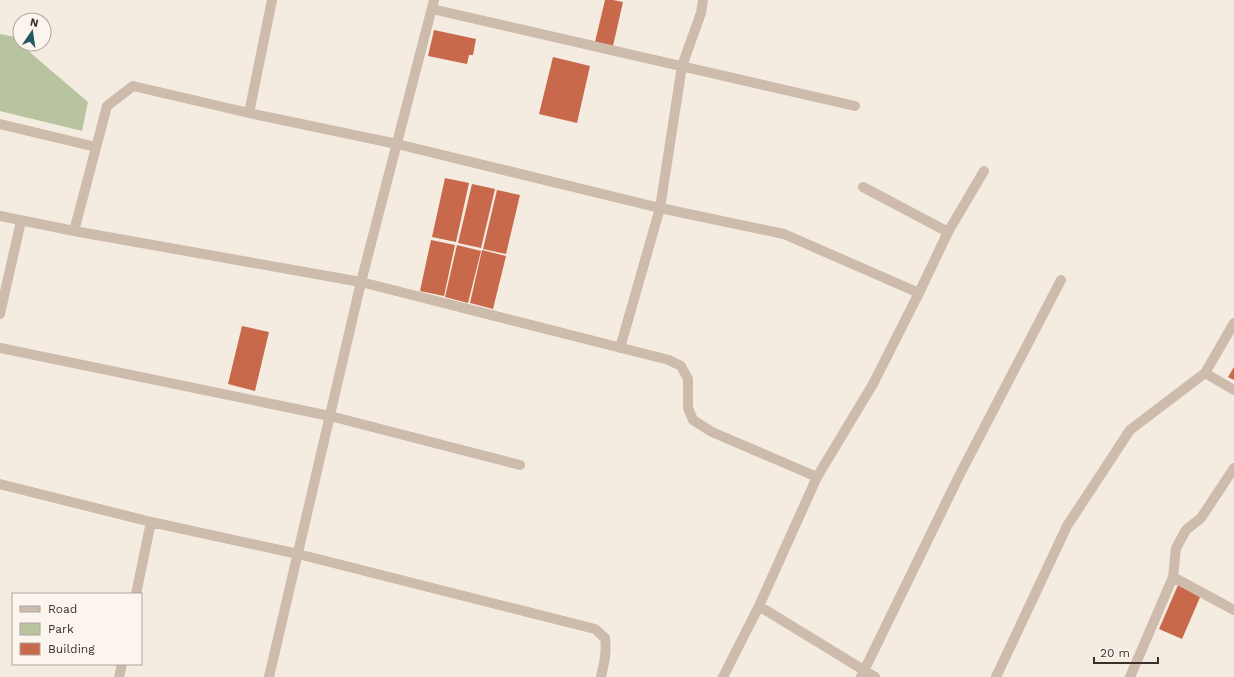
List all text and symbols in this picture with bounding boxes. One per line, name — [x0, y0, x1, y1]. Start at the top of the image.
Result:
north arrow — [12, 12, 52, 52]
text: N — [29, 15, 40, 30]
legend — [12, 593, 142, 665]
text: Road — [48, 602, 77, 616]
text: Park — [48, 622, 74, 636]
scale bar — [1094, 639, 1158, 665]
text: Building — [48, 642, 95, 656]
text: 20 m — [1100, 646, 1130, 660]

